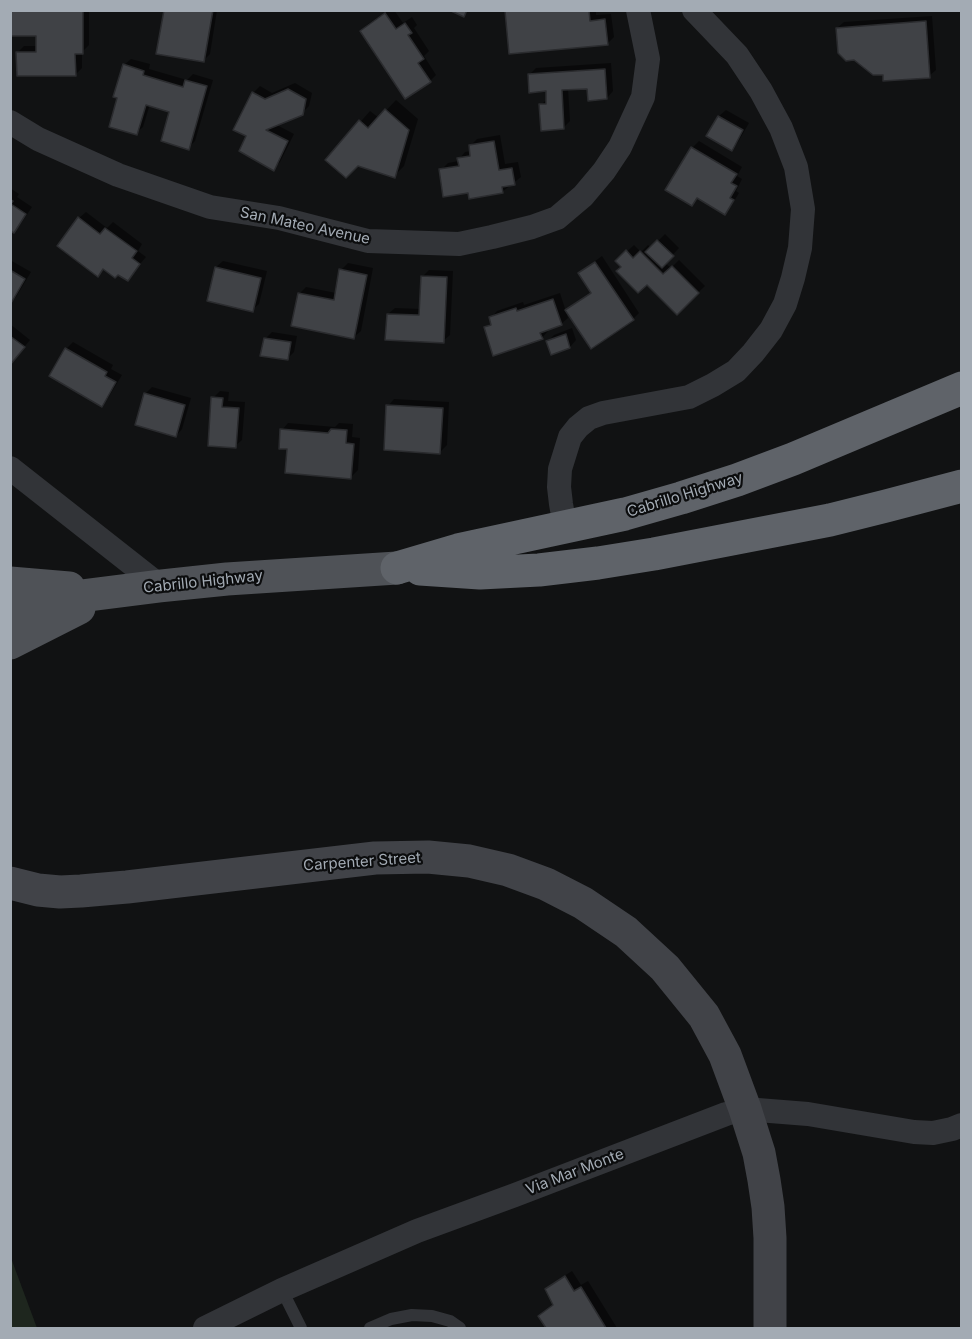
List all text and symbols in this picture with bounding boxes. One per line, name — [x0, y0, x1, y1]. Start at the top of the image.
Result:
street label: San Mateo Avenue — [238, 203, 372, 249]
street label: Cabrillo Highway — [625, 469, 745, 521]
street label: Cabrillo Highway — [142, 567, 264, 597]
street label: Carpenter Street — [303, 849, 421, 875]
street label: Via Mar Monte — [524, 1145, 626, 1199]

